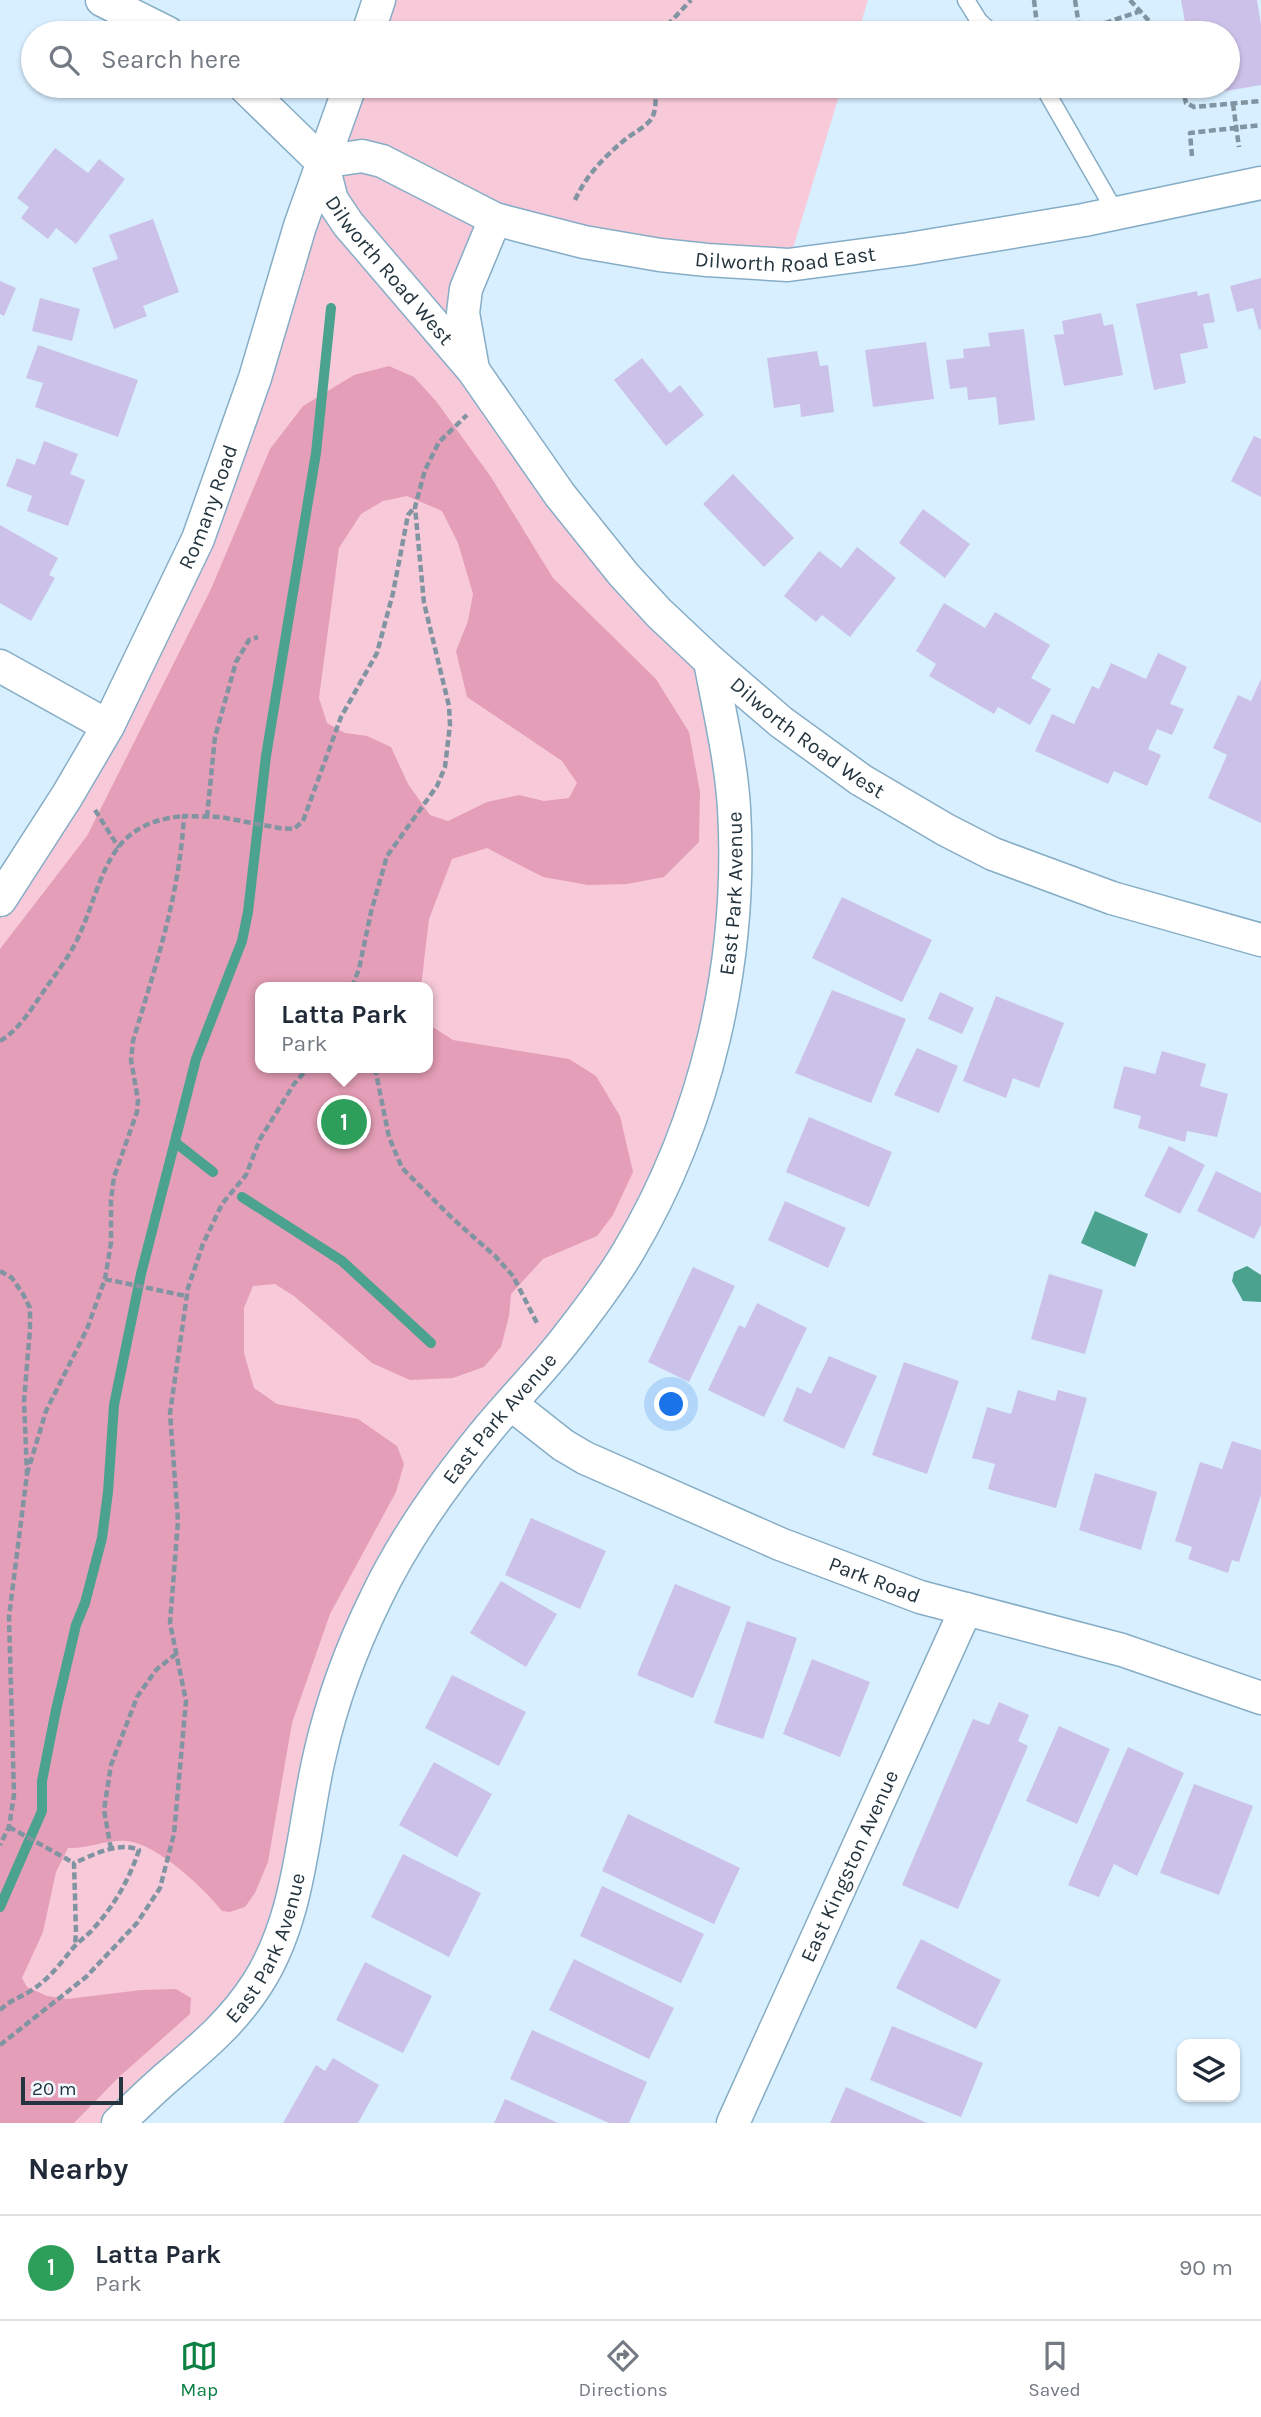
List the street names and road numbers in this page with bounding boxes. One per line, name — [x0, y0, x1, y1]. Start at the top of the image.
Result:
street label: Dilworth Road West — [320, 191, 458, 350]
street label: Dilworth Road East — [694, 242, 877, 277]
street label: Romany Road — [173, 441, 242, 573]
street label: Dilworth Road West — [725, 672, 889, 803]
street label: East Park Avenue — [714, 811, 747, 977]
street label: East Park Avenue — [438, 1348, 562, 1489]
street label: Park Road — [825, 1552, 924, 1608]
street label: East Kingston Avenue — [796, 1766, 903, 1966]
street label: East Park Avenue — [220, 1871, 310, 2028]

